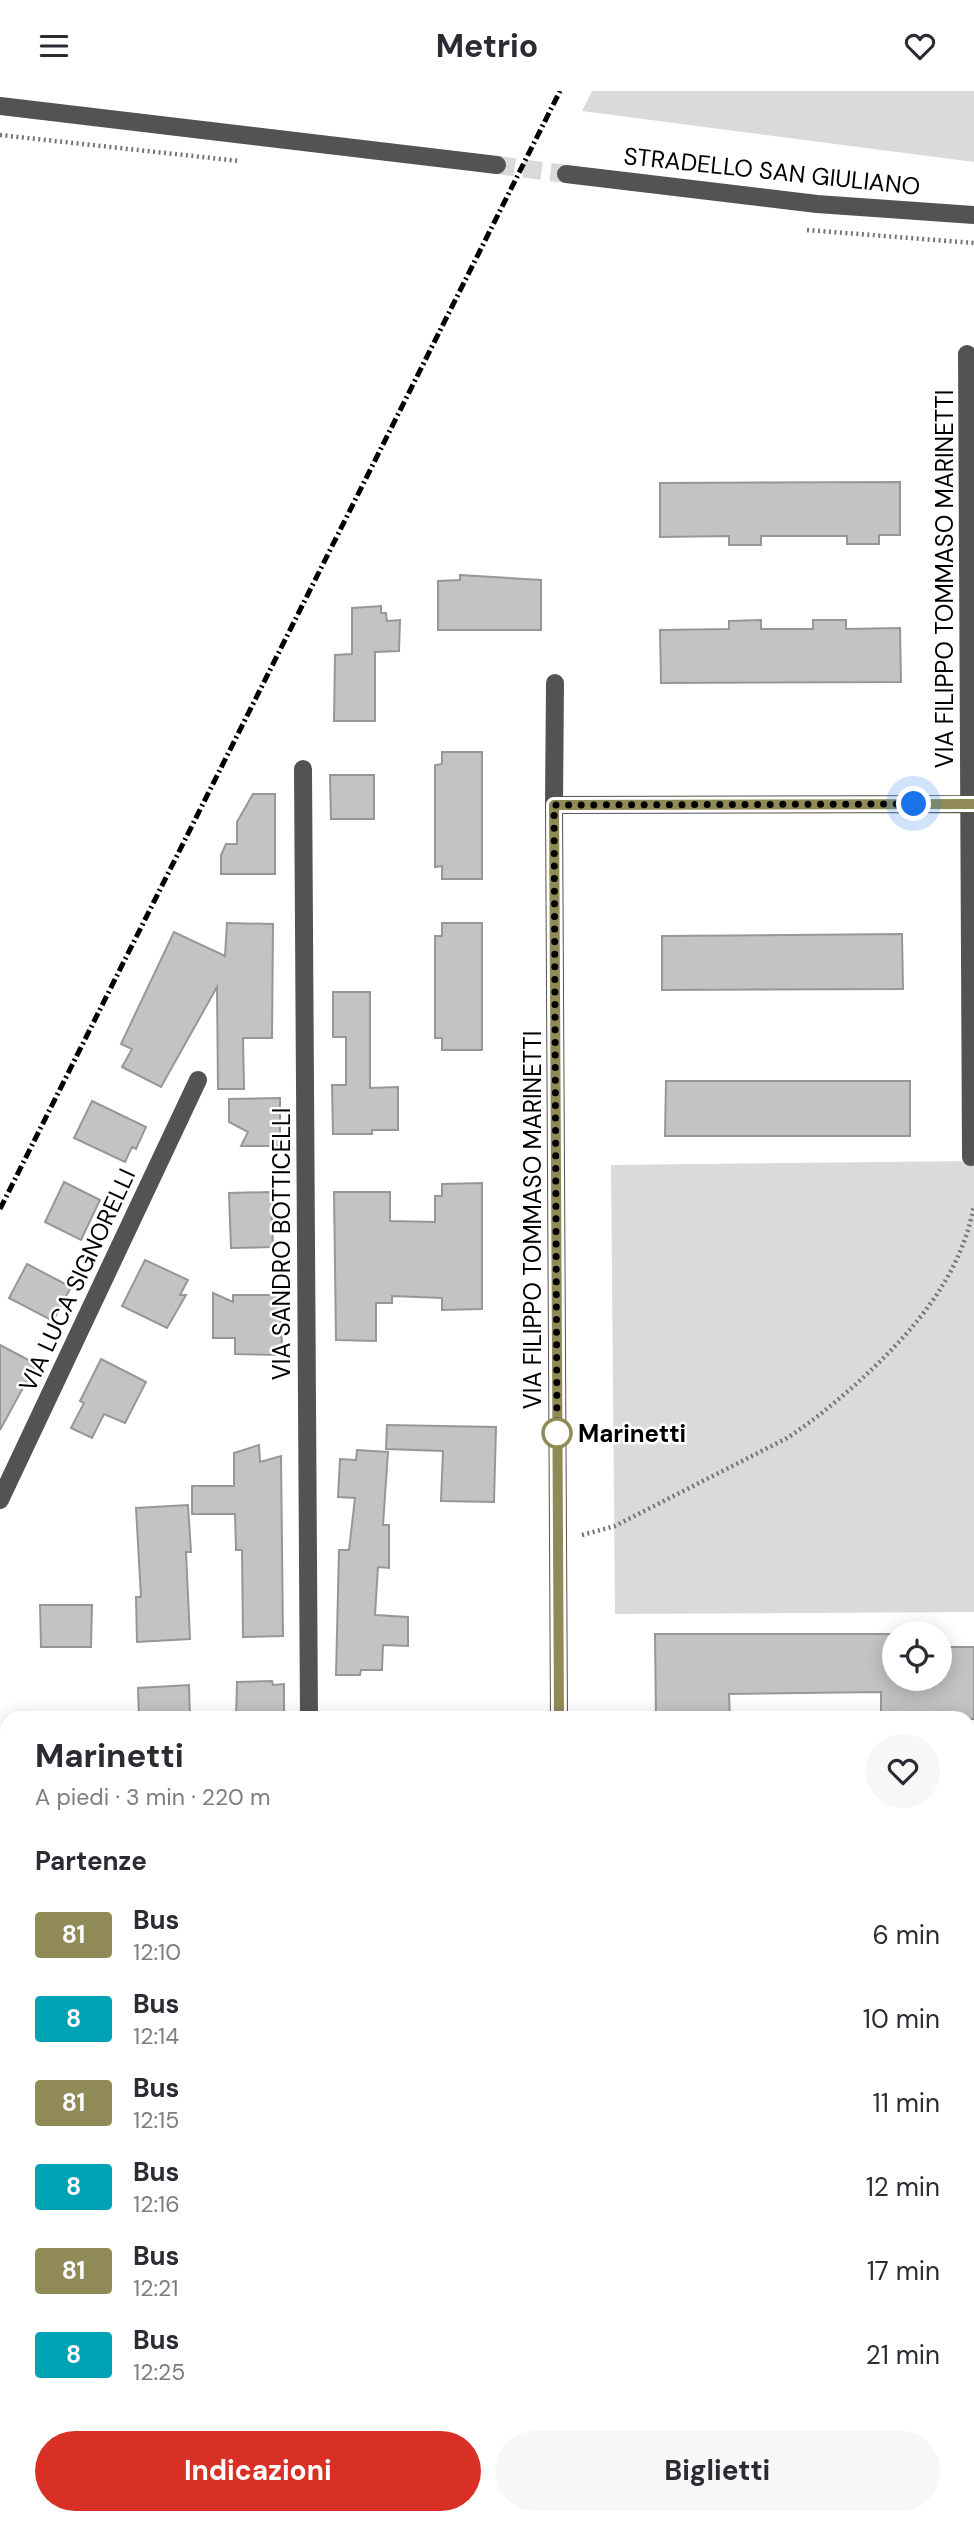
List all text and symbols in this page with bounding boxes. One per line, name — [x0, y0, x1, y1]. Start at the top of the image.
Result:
text: Metrio — [436, 25, 538, 67]
icon: menu — [35, 27, 73, 65]
icon: heart — [901, 27, 939, 65]
street label: STRADELLO SAN GIULIANO — [622, 140, 922, 202]
street label: VIA FILIPPO TOMMASO MARINETTI — [929, 390, 960, 768]
your location — [896, 786, 931, 821]
street label: VIA FILIPPO TOMMASO MARINETTI — [517, 1031, 548, 1409]
street label: VIA SANDRO BOTTICELLI — [266, 1108, 297, 1380]
street label: VIA LUCA SIGNORELLI — [12, 1164, 142, 1396]
marker: Marinetti — [542, 1418, 572, 1448]
place label: Marinetti — [578, 1418, 686, 1449]
map controls — [882, 1621, 952, 1691]
button: locate — [882, 1621, 952, 1691]
text: Marinetti — [35, 1734, 184, 1777]
button: heart — [866, 1734, 940, 1808]
text: A piedi · 3 min · 220 m — [35, 1782, 270, 1812]
text: Partenze — [35, 1844, 147, 1878]
text: Bus — [133, 1903, 179, 1937]
text: 6 min — [872, 1918, 940, 1952]
text: 81 — [62, 1919, 85, 1950]
text: 12:10 — [133, 1937, 181, 1967]
text: Bus — [133, 1987, 179, 2021]
text: 10 min — [863, 2002, 940, 2036]
text: 8 — [66, 2003, 81, 2034]
text: 12:14 — [133, 2021, 179, 2051]
text: Bus — [133, 2071, 179, 2105]
text: 11 min — [873, 2086, 940, 2120]
text: 81 — [62, 2087, 85, 2118]
text: 12:15 — [133, 2105, 179, 2135]
text: Bus — [133, 2155, 179, 2189]
text: 12 min — [866, 2170, 940, 2204]
text: 8 — [66, 2171, 81, 2202]
text: 12:16 — [133, 2189, 180, 2219]
text: Bus — [133, 2239, 179, 2273]
text: 17 min — [867, 2254, 940, 2288]
text: 81 — [62, 2255, 85, 2286]
text: 12:21 — [133, 2273, 179, 2303]
text: Bus — [133, 2323, 179, 2357]
text: 21 min — [866, 2338, 940, 2372]
text: 8 — [66, 2339, 81, 2370]
text: 12:25 — [133, 2357, 185, 2387]
button: Indicazioni — [35, 2431, 481, 2511]
button: Biglietti — [495, 2431, 940, 2511]

